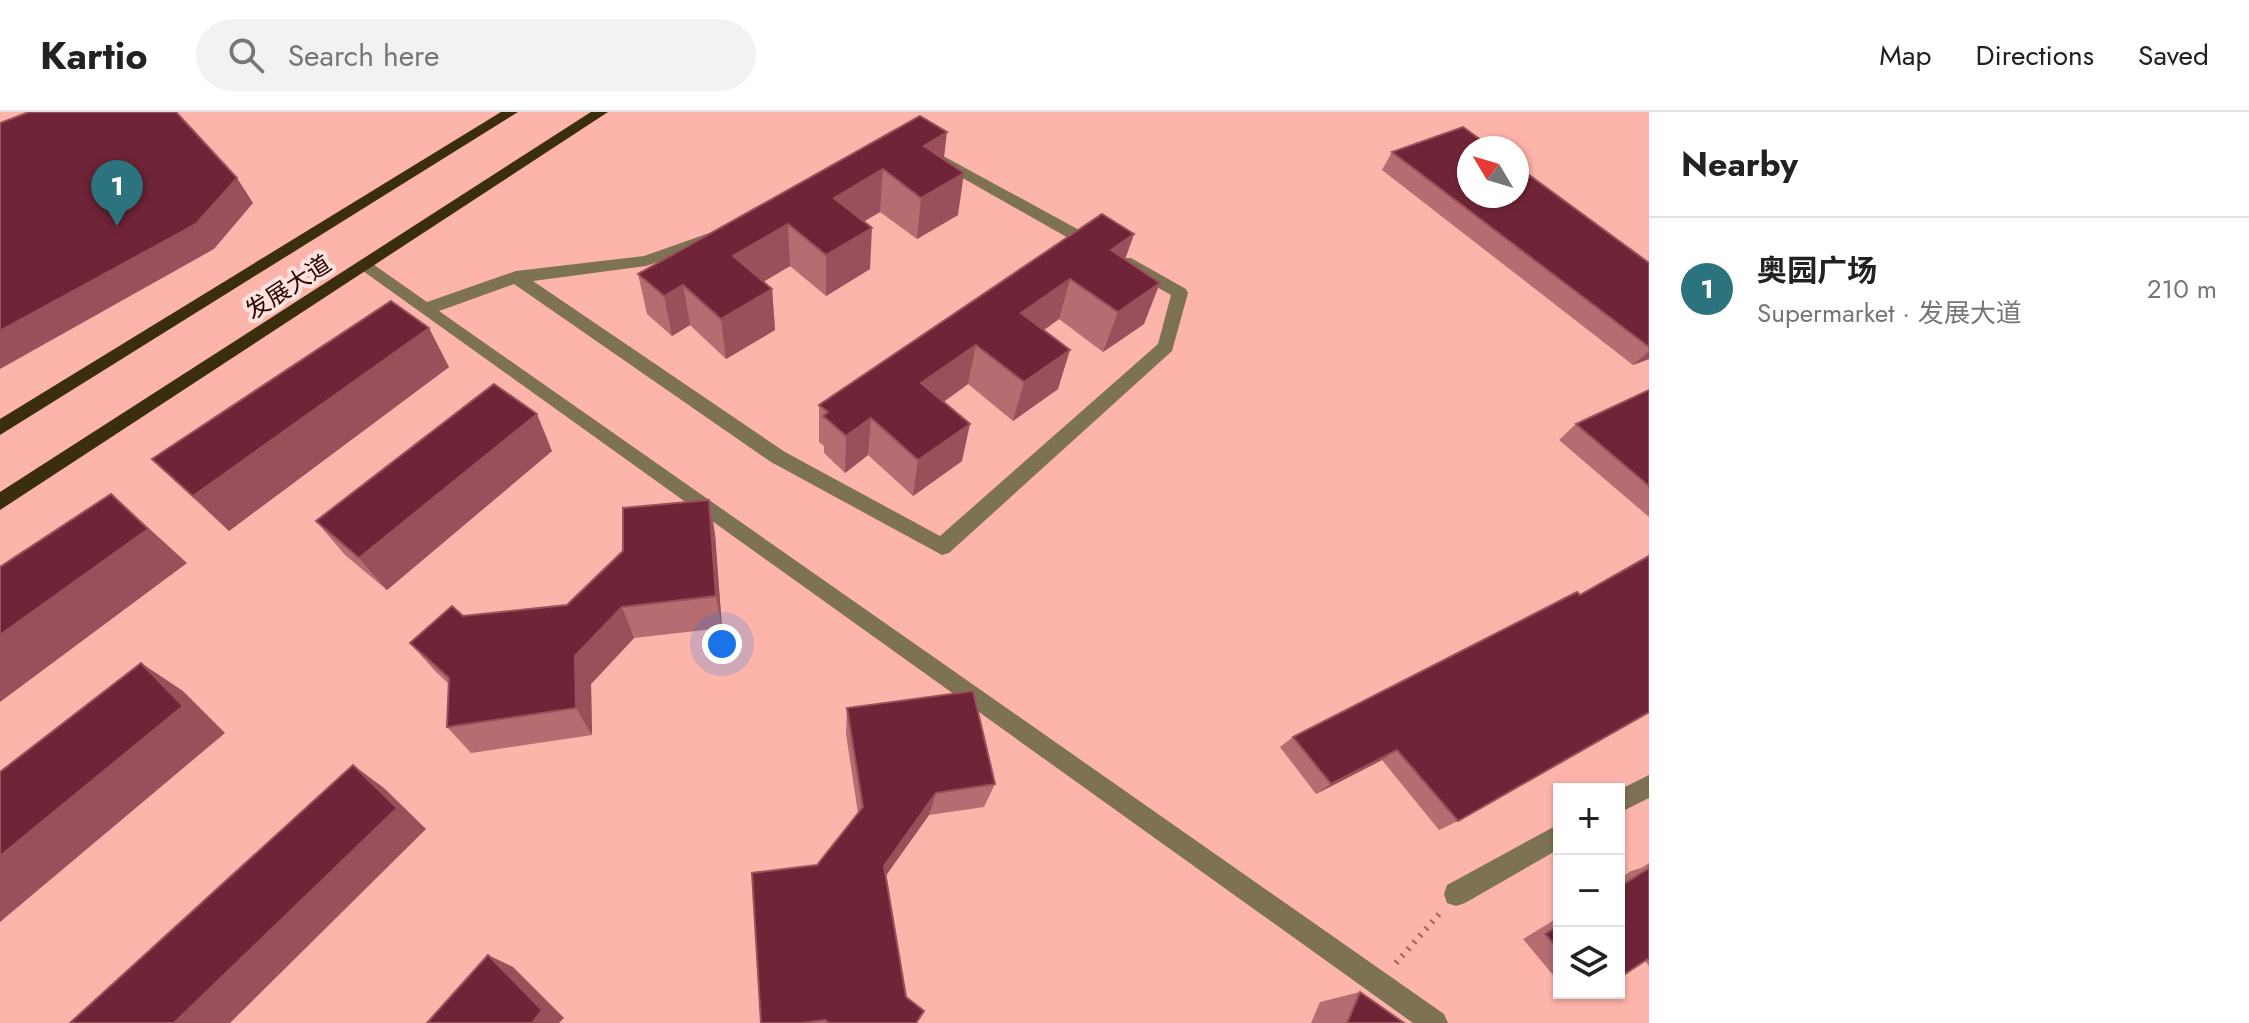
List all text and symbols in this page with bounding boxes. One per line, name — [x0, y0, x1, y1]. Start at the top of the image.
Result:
search box — [196, 19, 756, 91]
text: Kartio — [40, 28, 148, 83]
icon: search — [224, 33, 268, 77]
text: Search here — [288, 34, 439, 77]
text: Map — [1879, 35, 1931, 76]
text: Directions — [1975, 35, 2094, 76]
text: Saved — [2138, 35, 2209, 76]
north arrow — [1457, 136, 1529, 208]
text: Nearby — [1681, 140, 1798, 189]
pin: 1 — [91, 160, 143, 226]
street label: 发展大道 — [238, 246, 338, 328]
text: 奥园广场 — [1757, 249, 1877, 292]
text: 1 — [1700, 270, 1714, 308]
text: 210 m — [2147, 270, 2217, 308]
text: Supermarket · 发展大道 — [1757, 294, 2022, 332]
your location — [702, 624, 742, 664]
map controls — [1553, 783, 1625, 999]
button: + — [1553, 783, 1625, 855]
button: − — [1553, 855, 1625, 927]
button: layers — [1553, 927, 1625, 999]

